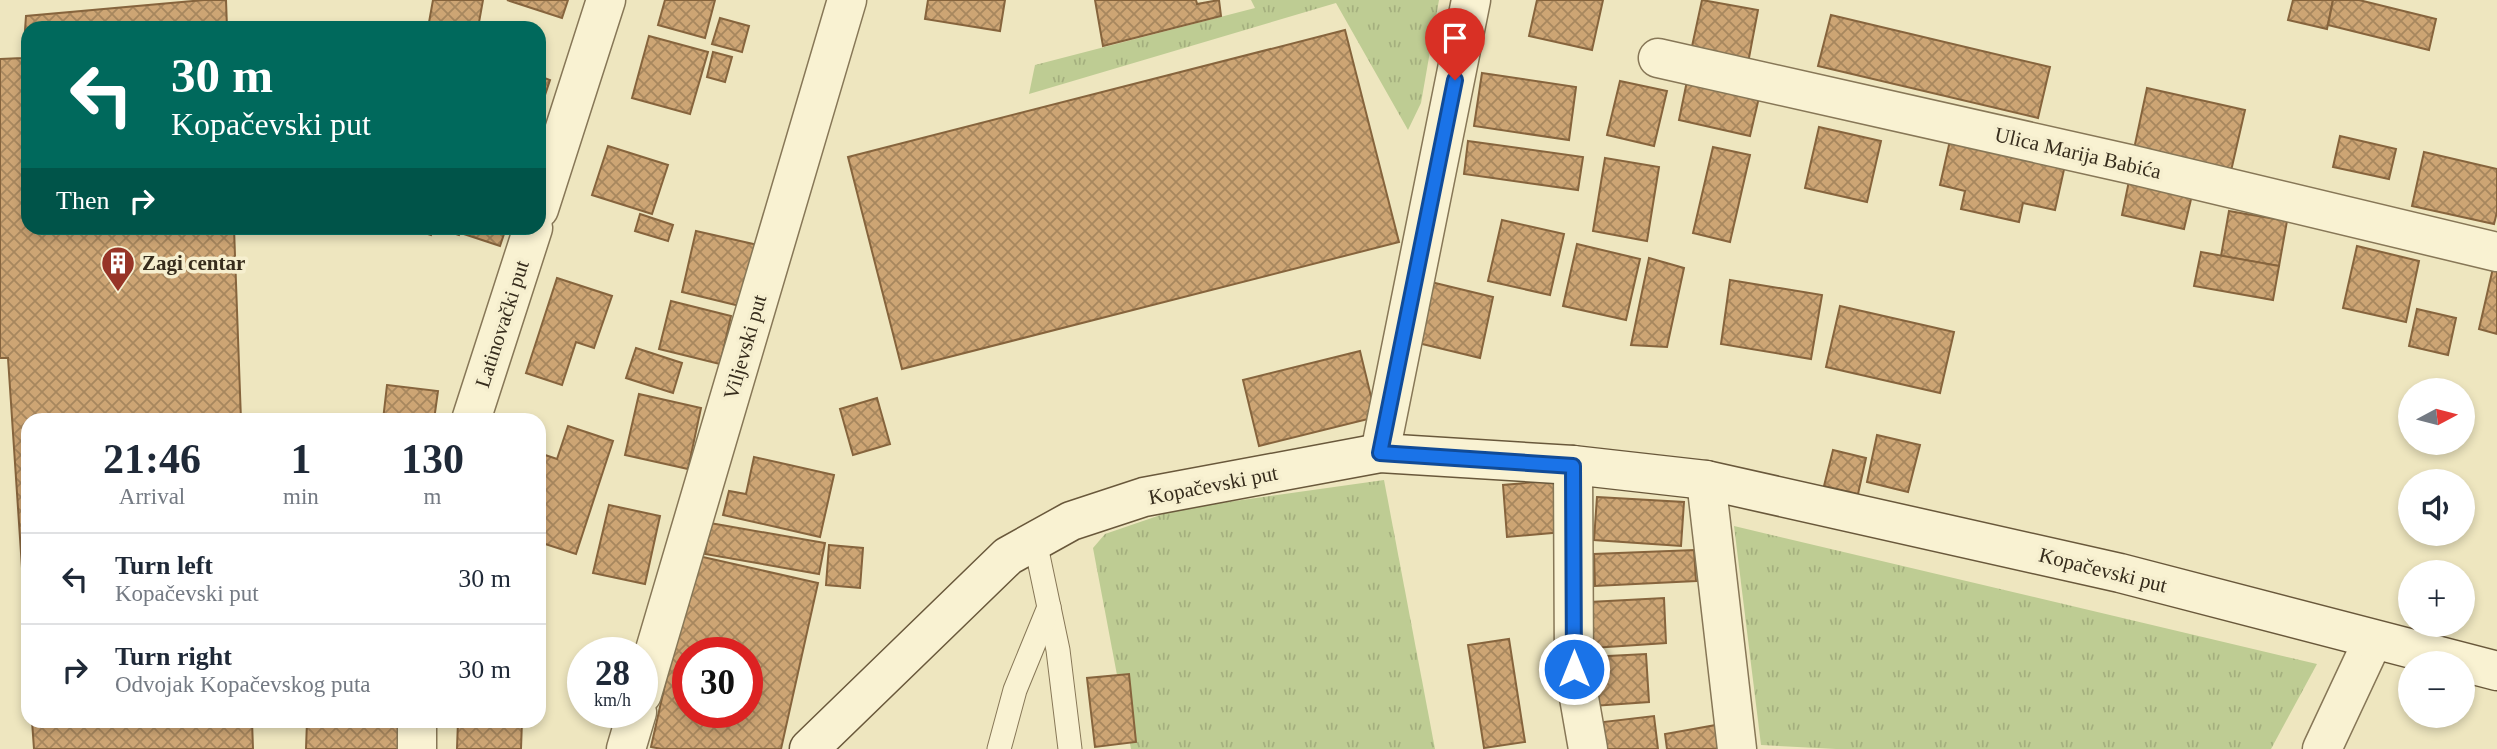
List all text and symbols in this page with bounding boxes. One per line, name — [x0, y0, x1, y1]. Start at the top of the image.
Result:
pin — [1425, 8, 1485, 80]
icon: arrive — [1436, 19, 1474, 57]
text: 30 m — [171, 48, 273, 103]
icon: left — [56, 49, 147, 140]
text: Kopačevski put — [171, 106, 371, 142]
street label: Ulica Marija Babića — [1992, 122, 2164, 184]
icon: right — [123, 182, 161, 220]
text: Then — [56, 186, 109, 215]
building icon: Zagi centar — [99, 244, 137, 293]
place label: Zagi centar — [142, 251, 245, 275]
street label: Latinovački put — [470, 257, 534, 391]
street label: Viljevski put — [719, 292, 771, 402]
north arrow — [2398, 378, 2474, 455]
map controls — [2398, 378, 2475, 728]
text: 21:46 — [103, 436, 201, 482]
text: 1 — [290, 436, 311, 482]
text: 130 — [401, 436, 464, 482]
street label: Kopačevski put — [1146, 461, 1280, 509]
button: sound — [2398, 469, 2475, 546]
text: Arrival — [119, 484, 185, 509]
text: min — [283, 484, 319, 509]
text: m — [423, 484, 441, 509]
street label: Kopačevski put — [2036, 542, 2170, 598]
text: Turn left — [115, 551, 213, 580]
icon: left — [56, 560, 94, 598]
button: + — [2398, 560, 2475, 637]
text: 30 m — [458, 564, 511, 593]
text: Kopačevski put — [115, 581, 259, 606]
position arrow — [1537, 632, 1611, 706]
speed limit sign: 30 — [672, 637, 763, 728]
text: Turn right — [115, 642, 232, 671]
icon: right — [56, 651, 94, 689]
button: − — [2398, 651, 2475, 728]
text: 28 — [595, 654, 630, 693]
text: 30 m — [458, 655, 511, 684]
text: Odvojak Kopačevskog puta — [115, 672, 371, 697]
text: km/h — [594, 690, 631, 710]

